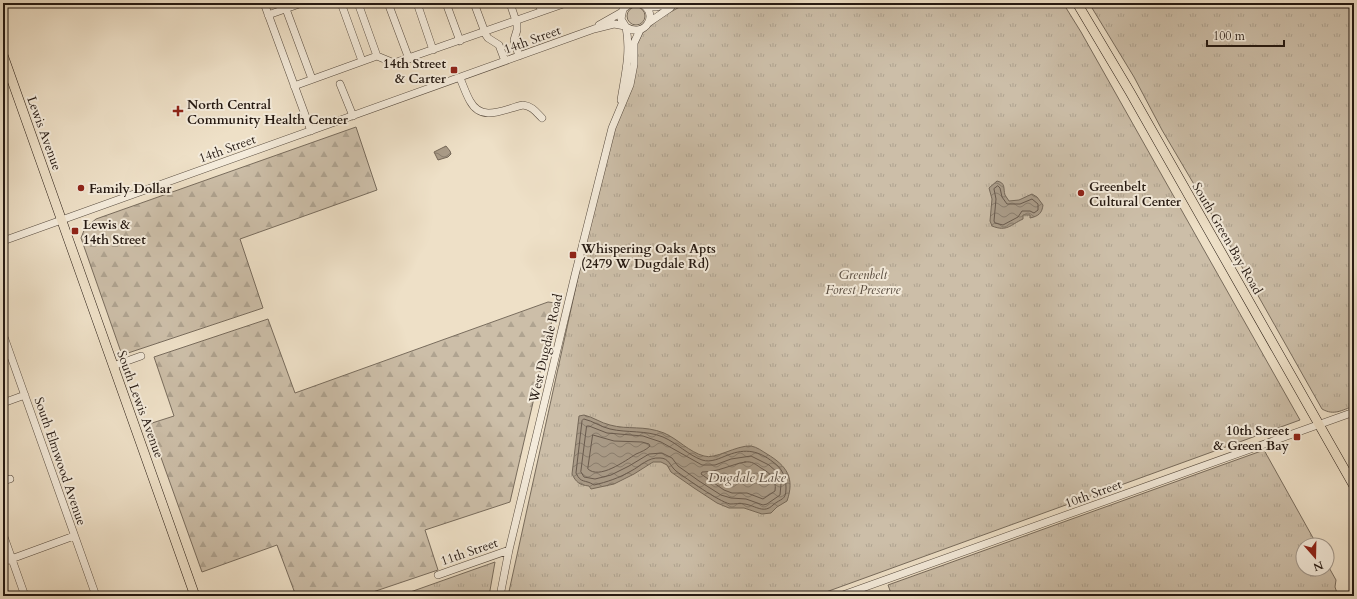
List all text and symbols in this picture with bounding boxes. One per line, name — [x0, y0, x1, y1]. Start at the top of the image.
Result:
street label: 14th Street — [501, 21, 563, 59]
scale bar — [1207, 22, 1284, 48]
text: 100 m — [1213, 28, 1246, 44]
place label: 14th Street & Carter — [383, 55, 447, 88]
marker: 14th Street & Carter — [449, 65, 459, 75]
street label: Lewis Avenue — [22, 94, 66, 173]
place label: North Central Community Health Center — [187, 96, 349, 129]
marker: North Central Community Health Center — [172, 105, 184, 117]
street label: 14th Street — [196, 130, 258, 168]
place label: Greenbelt Cultural Center — [1089, 178, 1182, 211]
street label: South Green Bay Road — [1188, 179, 1267, 298]
place label: Family Dollar — [89, 180, 172, 198]
marker: Family Dollar — [76, 183, 86, 193]
marker: Greenbelt Cultural Center — [1076, 188, 1086, 198]
place label: Lewis & 14th Street — [83, 216, 146, 249]
marker: Lewis & 14th Street — [70, 226, 80, 236]
place label: Whispering Oaks Apts (2479 W Dugdale Rd) — [580, 240, 716, 273]
marker: Whispering Oaks Apts (2479 W Dugdale Rd) — [568, 250, 578, 260]
park label: Greenbelt Forest Preserve — [826, 266, 901, 299]
street label: West Dugdale Road — [524, 292, 567, 405]
street label: South Lewis Avenue — [112, 348, 168, 461]
street label: South Elmwood Avenue — [30, 395, 91, 528]
place label: 10th Street & Green Bay — [1214, 422, 1290, 455]
marker: 10th Street & Green Bay — [1292, 432, 1302, 442]
water label: Dugdale Lake — [708, 468, 787, 487]
street label: 10th Street — [1062, 475, 1124, 513]
street label: 11th Street — [438, 534, 500, 570]
north arrow — [1295, 537, 1335, 577]
text: N — [1311, 557, 1325, 575]

